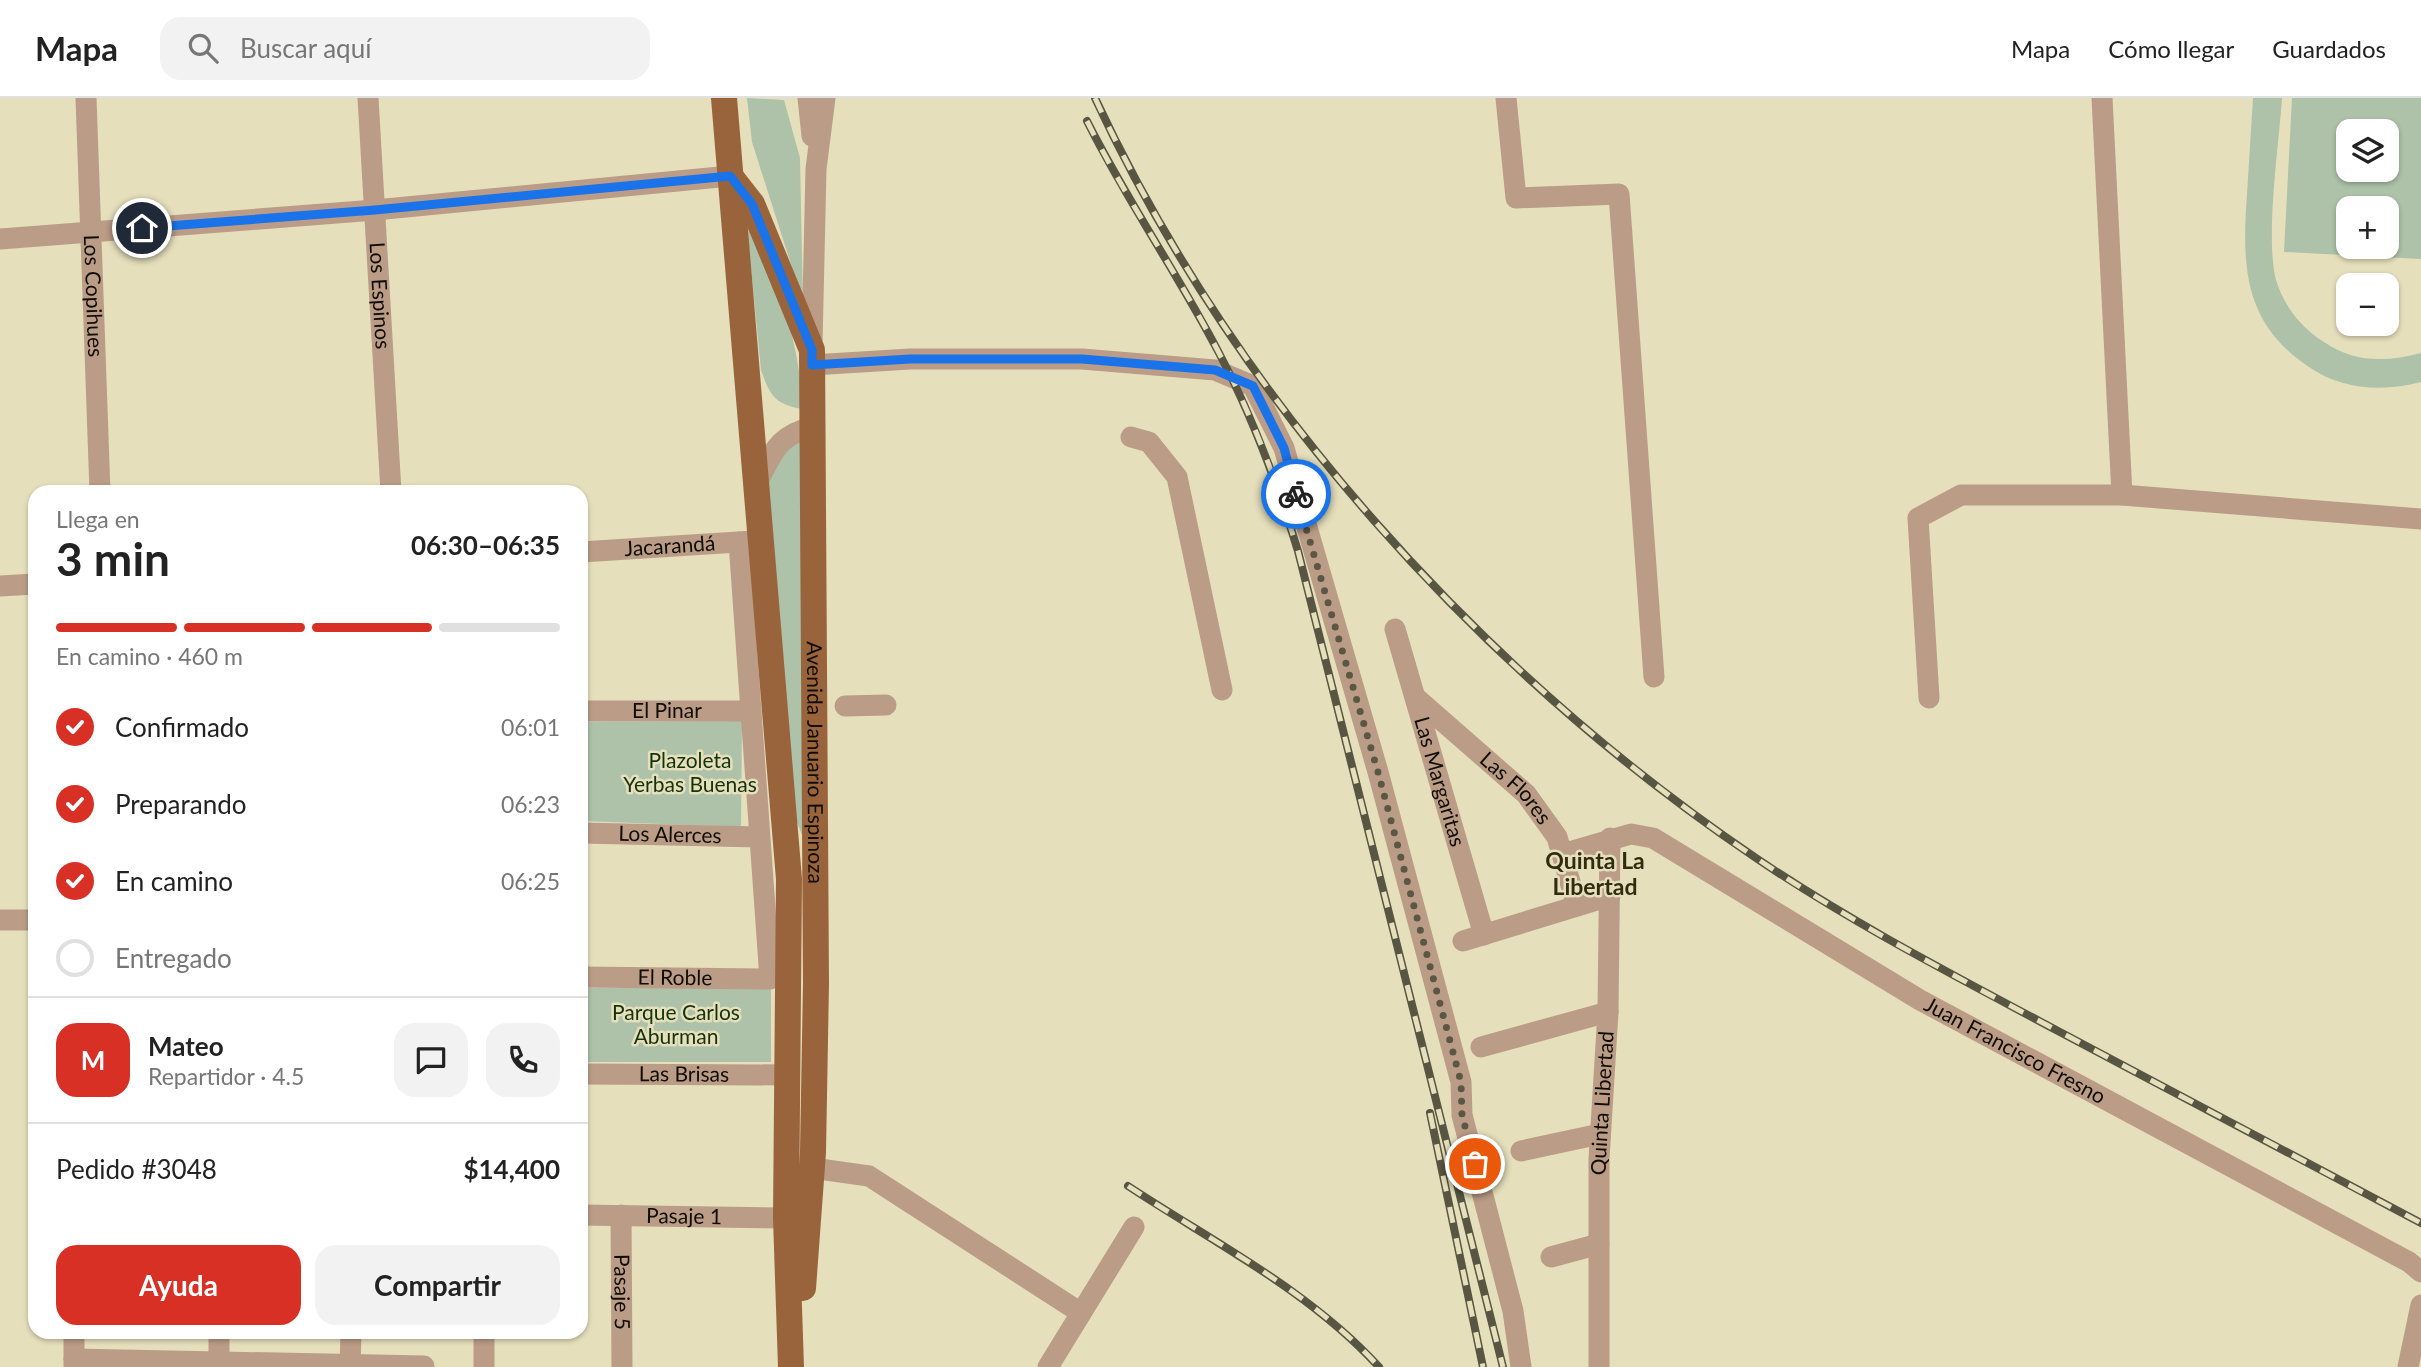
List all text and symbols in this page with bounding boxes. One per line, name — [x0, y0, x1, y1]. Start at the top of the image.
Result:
search box — [160, 17, 650, 80]
text: Mapa — [35, 28, 118, 68]
icon: search — [184, 29, 222, 67]
text: Buscar aquí — [240, 32, 371, 64]
text: Mapa — [2011, 34, 2070, 63]
text: Cómo llegar — [2108, 34, 2234, 63]
text: Guardados — [2272, 34, 2386, 63]
map controls — [2336, 119, 2399, 336]
button: layers — [2336, 119, 2399, 182]
button: + — [2336, 196, 2399, 259]
pin — [112, 198, 172, 258]
icon: home — [123, 209, 161, 247]
street label: Los Copihues — [80, 234, 109, 358]
street label: Los Espinos — [365, 241, 397, 350]
button: − — [2336, 273, 2399, 336]
courier — [1261, 459, 1331, 529]
icon: bike — [1277, 475, 1315, 513]
text: Llega en — [56, 505, 140, 533]
text: 06:30–06:35 — [411, 529, 560, 561]
street label: Jacarandá — [623, 529, 716, 560]
text: 3 min — [56, 531, 170, 586]
street label: Avenida Januario Espinoza — [803, 641, 829, 884]
text: En camino · 460 m — [56, 642, 243, 670]
street label: El Pinar — [632, 697, 702, 722]
icon: check — [56, 708, 94, 746]
text: Confirmado — [115, 711, 249, 743]
text: 06:01 — [501, 713, 560, 741]
street label: Las Margaritas — [1410, 713, 1472, 849]
street label: Las Flores — [1476, 746, 1557, 828]
park label: Plazoleta Yerbas Buenas — [623, 747, 757, 796]
icon: check — [56, 785, 94, 823]
text: Preparando — [115, 788, 247, 820]
text: 06:23 — [501, 790, 560, 818]
street label: Los Alerces — [618, 820, 722, 847]
district label: Quinta La Libertad — [1545, 846, 1645, 900]
icon: check — [56, 862, 94, 900]
text: En camino — [115, 865, 233, 897]
text: 06:25 — [501, 867, 560, 895]
text: Entregado — [115, 942, 232, 974]
street label: El Roble — [638, 964, 712, 989]
street label: Juan Francisco Fresno — [1921, 991, 2110, 1108]
park label: Parque Carlos Aburman — [612, 999, 740, 1048]
button: chat — [394, 1023, 468, 1097]
button: phone — [486, 1023, 560, 1097]
text: Mateo — [148, 1030, 224, 1062]
street label: Quinta Libertad — [1585, 1030, 1618, 1175]
text: M — [81, 1044, 105, 1076]
street label: Las Brisas — [639, 1060, 729, 1086]
text: Repartidor · 4.5 — [148, 1062, 304, 1090]
pin — [1445, 1134, 1505, 1194]
icon: bag — [1456, 1145, 1494, 1183]
text: Pedido #3048 — [56, 1153, 217, 1185]
text: $14,400 — [463, 1153, 560, 1185]
street label: Pasaje 1 — [646, 1202, 722, 1228]
button: Ayuda — [56, 1245, 301, 1325]
button: Compartir — [315, 1245, 560, 1325]
street label: Pasaje 5 — [610, 1254, 636, 1330]

